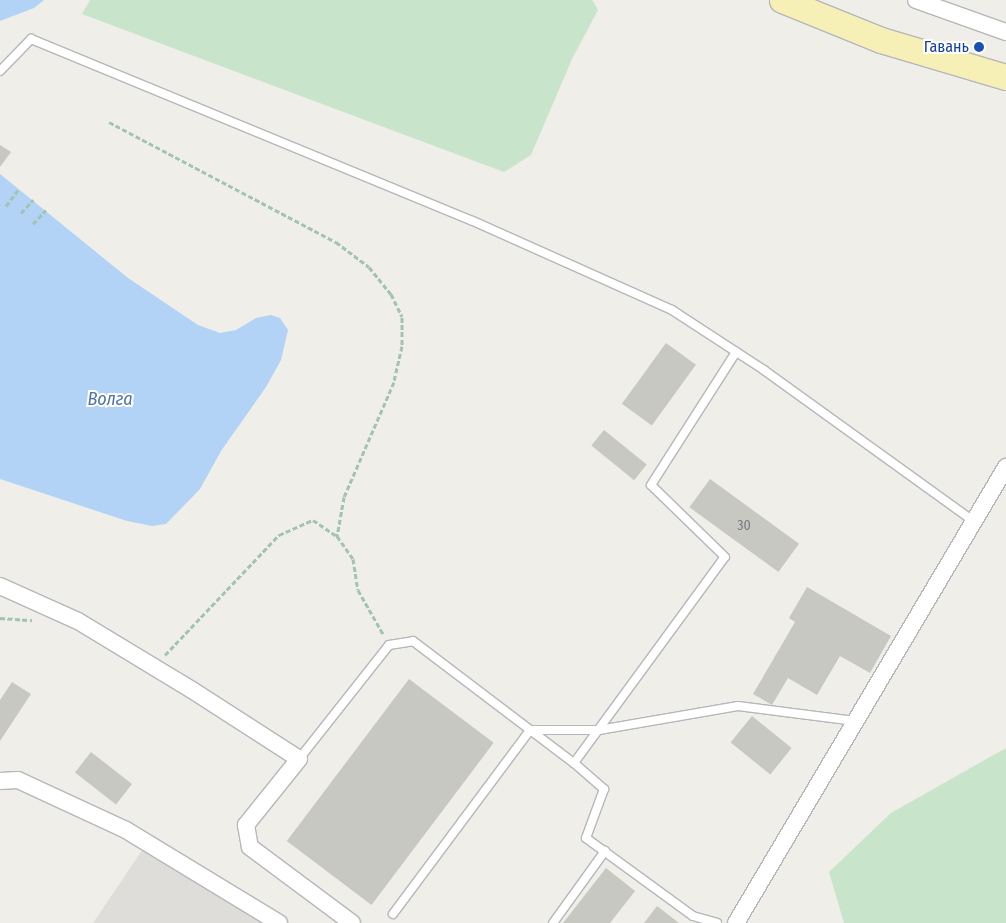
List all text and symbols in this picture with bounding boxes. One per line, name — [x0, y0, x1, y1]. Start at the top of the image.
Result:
place label: Гавань — [924, 37, 969, 57]
marker: Гавань — [973, 41, 985, 53]
water label: Волга — [87, 388, 133, 410]
house number: 30 — [737, 518, 751, 534]

